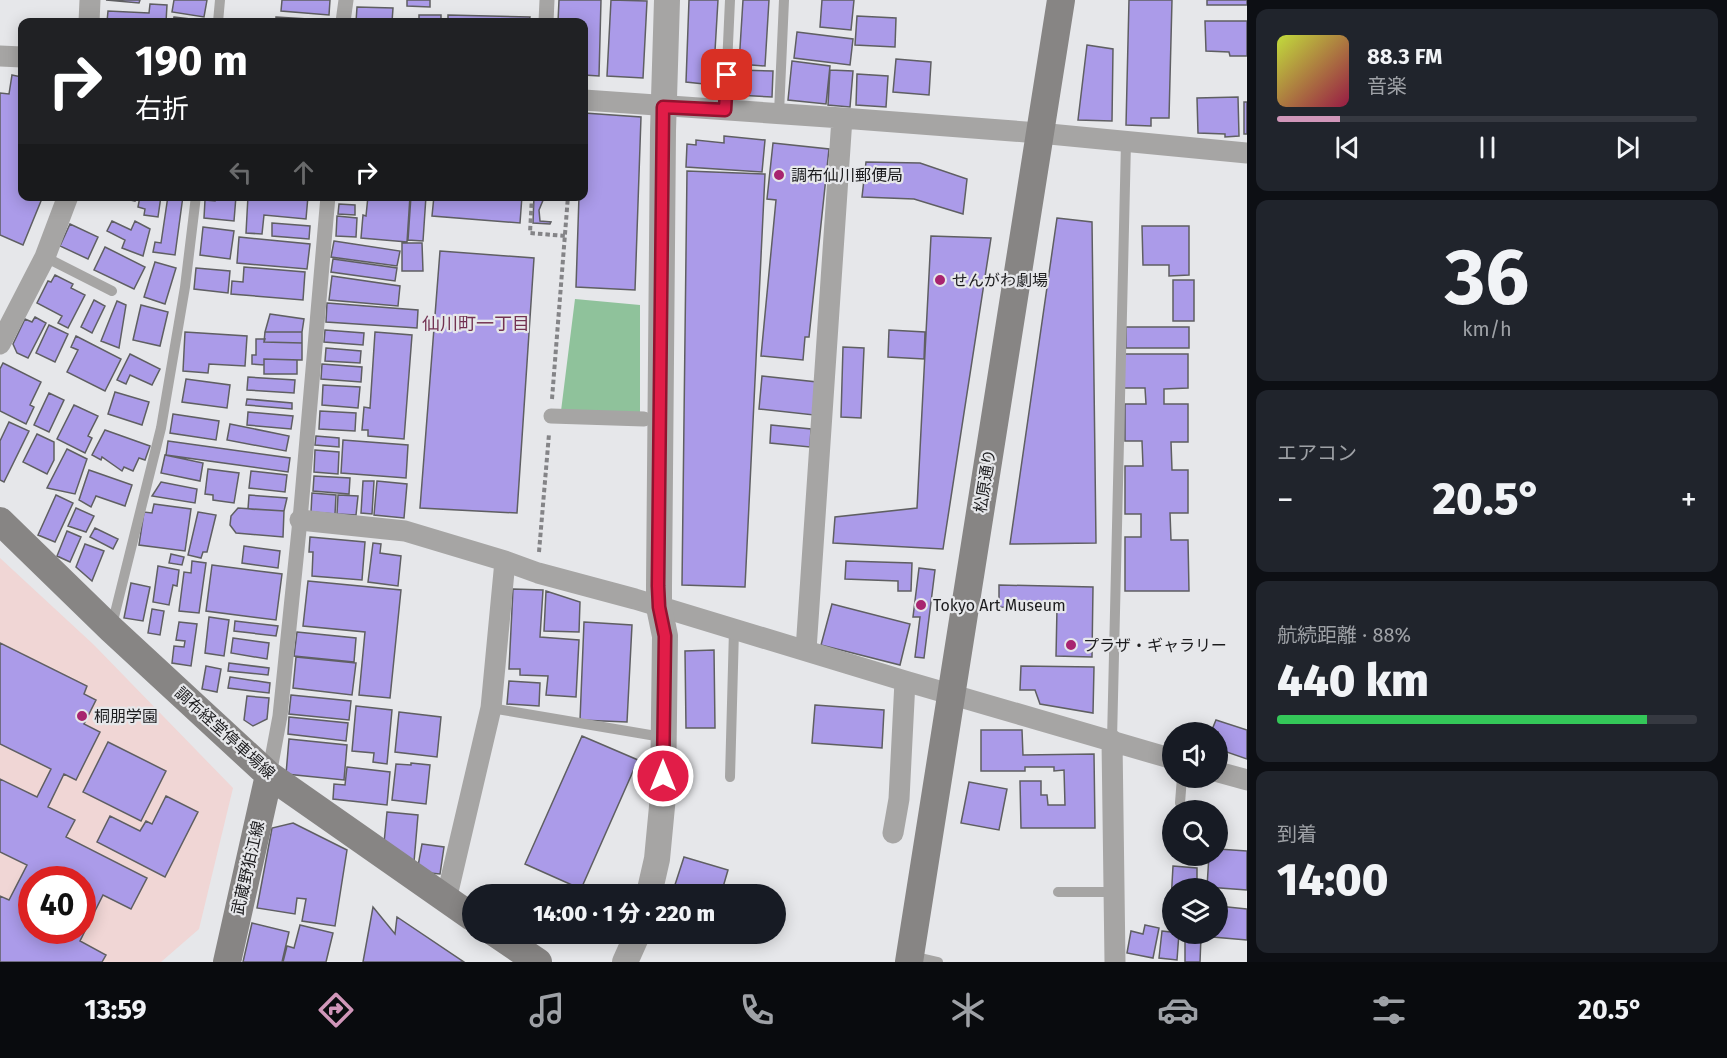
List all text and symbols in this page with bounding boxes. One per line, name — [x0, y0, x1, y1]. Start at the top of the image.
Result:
text: 190 m — [135, 36, 248, 86]
icon: right — [36, 42, 114, 120]
text: 88.3 FM — [1367, 43, 1442, 70]
pin — [701, 49, 752, 100]
icon: arrive — [710, 58, 743, 91]
text: 音楽 — [1367, 74, 1407, 98]
text: 右折 — [135, 93, 189, 125]
icon: previous — [1331, 131, 1364, 164]
icon: pause — [1471, 131, 1504, 164]
icon: next — [1611, 131, 1644, 164]
icon: left — [224, 156, 257, 189]
icon: ahead — [287, 156, 320, 189]
icon: right — [350, 156, 383, 189]
place label: 調布仙川郵便局 — [791, 166, 903, 185]
marker: 調布仙川郵便局 — [772, 168, 786, 182]
text: 36 — [1445, 231, 1529, 325]
place label: せんがわ劇場 — [952, 271, 1048, 290]
marker: せんがわ劇場 — [933, 273, 947, 287]
district label: 仙川町一丁目 — [422, 313, 530, 335]
text: km/h — [1462, 317, 1512, 341]
text: エアコン — [1277, 441, 1357, 465]
street label: 松原通り — [971, 448, 999, 514]
text: 20.5° — [1432, 472, 1542, 526]
text: − — [1277, 480, 1294, 520]
text: + — [1681, 480, 1697, 520]
place label: Tokyo Art Museum — [933, 596, 1066, 615]
marker: Tokyo Art Museum — [914, 598, 928, 612]
text: 航続距離 · 88% — [1277, 623, 1411, 647]
place label: プラザ・ギャラリー — [1083, 636, 1227, 655]
marker: プラザ・ギャラリー — [1064, 638, 1078, 652]
text: 440 km — [1277, 654, 1429, 708]
street label: 調布経堂停車場線 — [171, 683, 279, 783]
place label: 桐朋学園 — [94, 707, 158, 726]
marker: 桐朋学園 — [75, 709, 89, 723]
map controls — [1162, 722, 1228, 944]
button: sound — [1162, 722, 1228, 788]
position arrow — [631, 744, 695, 808]
button: search — [1162, 800, 1228, 866]
street label: 武蔵野狛江線 — [228, 819, 268, 917]
text: 到着 — [1277, 822, 1317, 846]
text: 14:00 — [1277, 853, 1388, 907]
speed limit sign: 40 — [18, 866, 96, 944]
button: layers — [1162, 878, 1228, 944]
text: 14:00 · 1 分 · 220 m — [533, 900, 715, 927]
icon: directions — [315, 989, 357, 1031]
icon: music — [526, 989, 568, 1031]
icon: phone — [736, 989, 778, 1031]
icon: climate — [947, 989, 989, 1031]
icon: car — [1157, 989, 1199, 1031]
icon: filters — [1368, 989, 1410, 1031]
text: 13:59 — [84, 994, 147, 1026]
text: 20.5° — [1578, 994, 1643, 1026]

